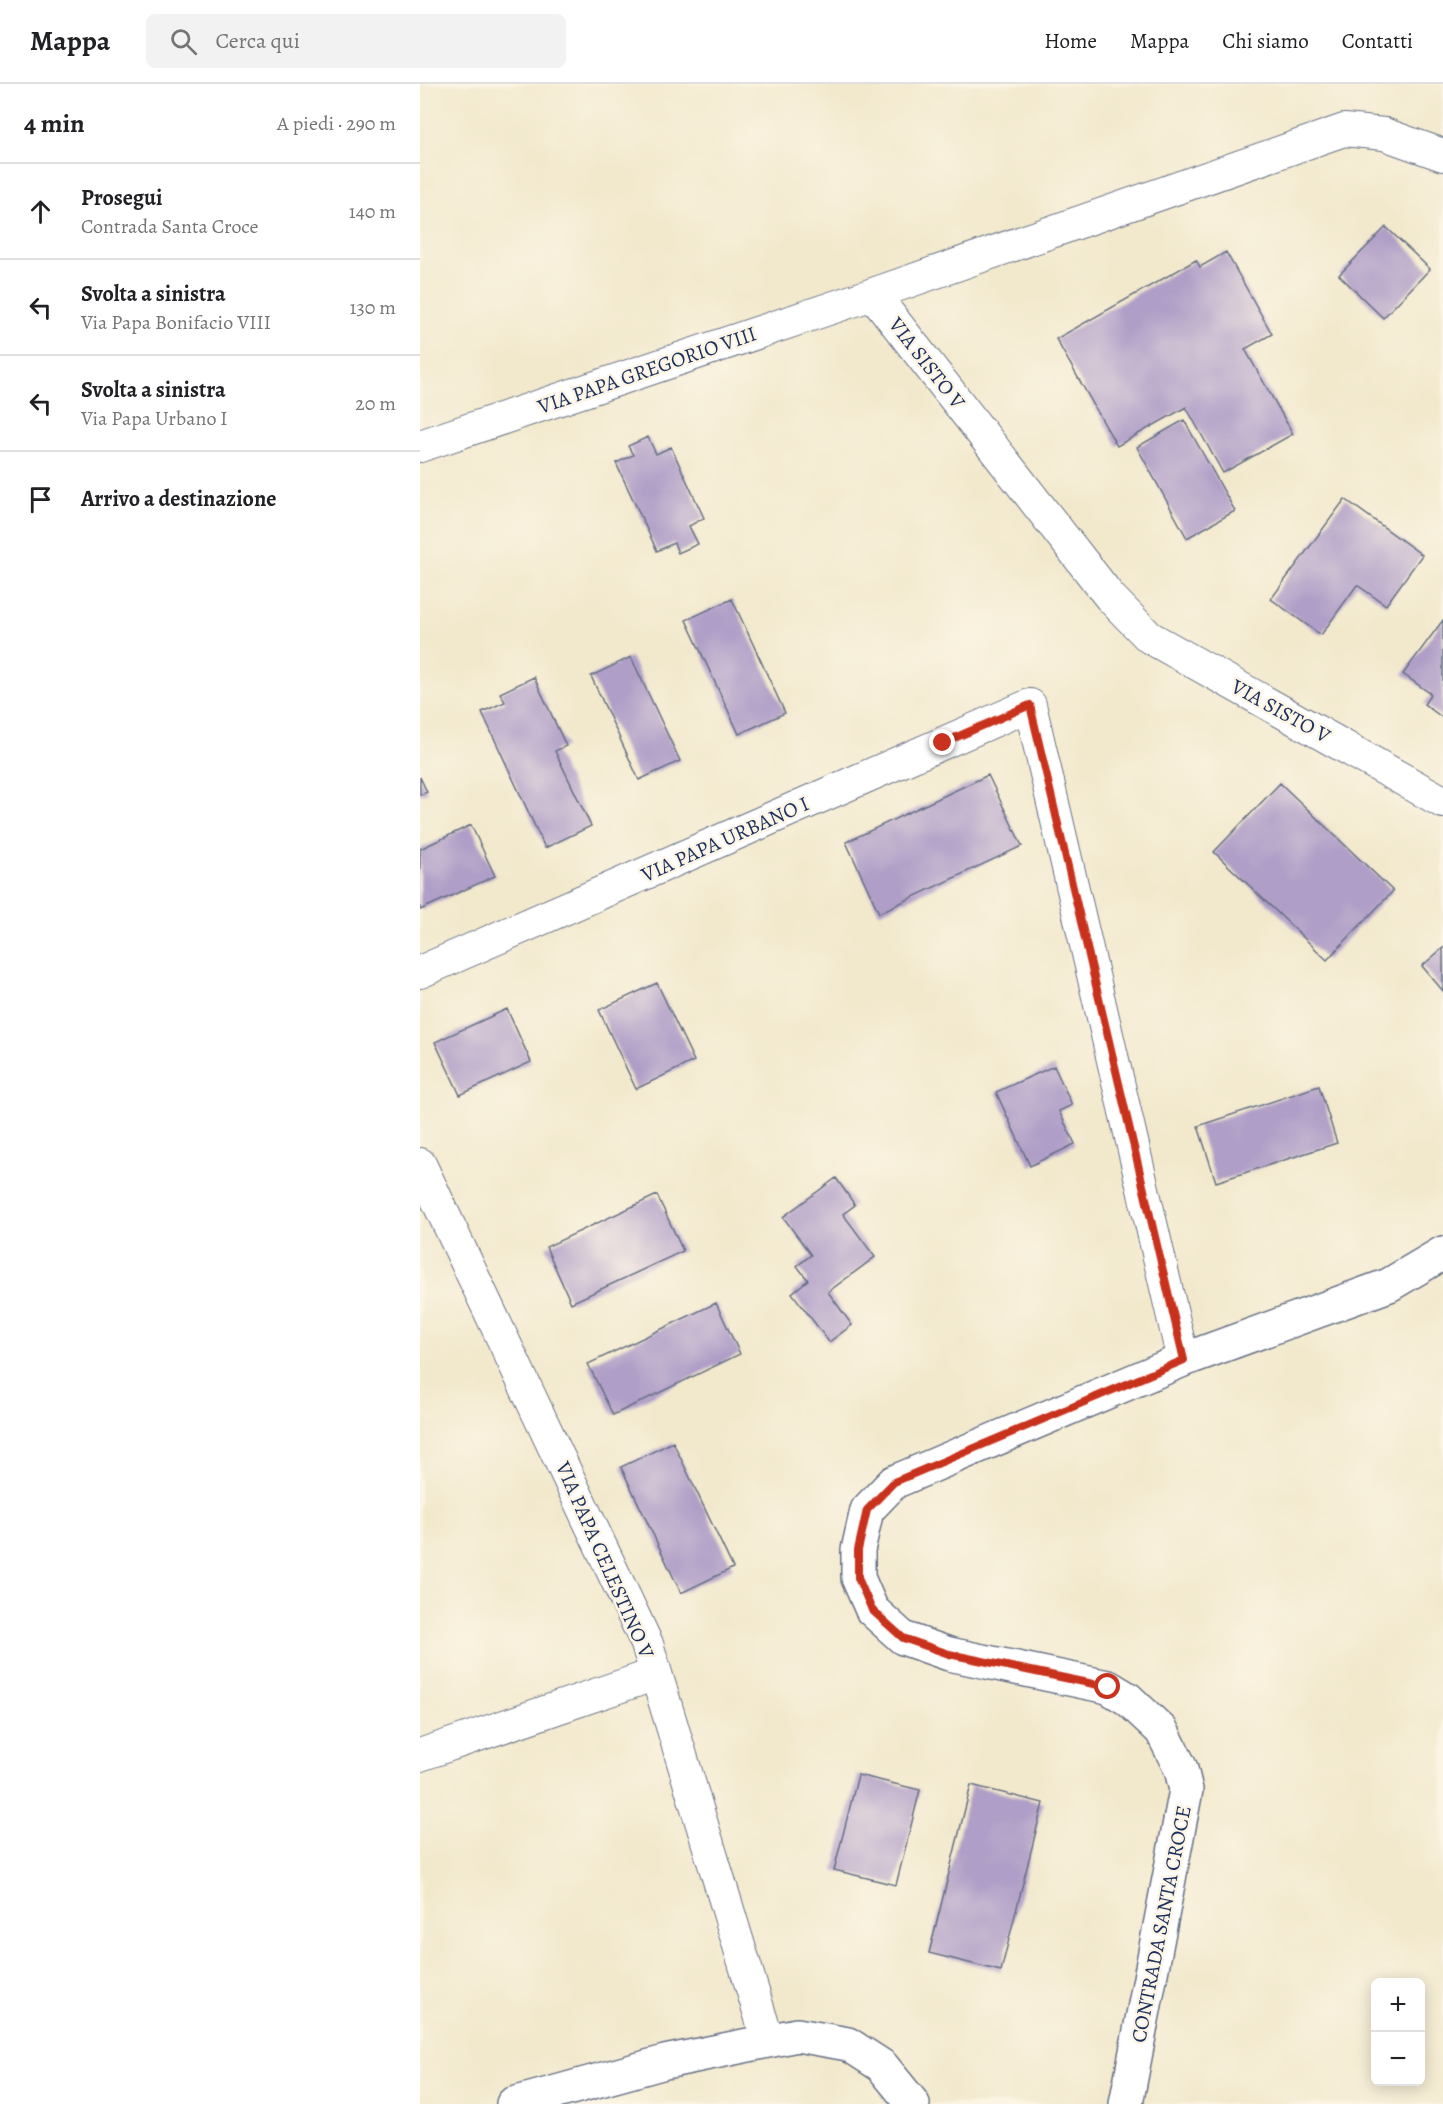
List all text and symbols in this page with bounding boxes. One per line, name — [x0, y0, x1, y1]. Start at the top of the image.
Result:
search box — [146, 14, 566, 68]
text: Mappa — [30, 22, 110, 60]
icon: search — [167, 25, 200, 58]
text: Cerca qui — [215, 26, 300, 56]
text: Home — [1044, 27, 1097, 55]
text: Mappa — [1130, 27, 1189, 55]
text: Chi siamo — [1222, 27, 1309, 55]
text: Contatti — [1342, 27, 1413, 55]
text: 4 min — [24, 106, 85, 141]
text: A piedi · 290 m — [277, 110, 396, 137]
text: Prosegui — [81, 183, 162, 213]
icon: ahead — [24, 195, 57, 228]
text: 140 m — [349, 198, 396, 225]
text: Contrada Santa Croce — [81, 213, 258, 240]
text: Svolta a sinistra — [81, 279, 226, 309]
icon: left — [24, 291, 57, 324]
text: 130 m — [350, 294, 396, 321]
text: Via Papa Bonifacio VIII — [81, 309, 271, 336]
street label: VIA SISTO V — [882, 311, 972, 415]
street label: VIA PAPA GREGORIO VIII — [533, 319, 760, 421]
text: Svolta a sinistra — [81, 375, 226, 405]
icon: left — [24, 387, 57, 420]
text: 20 m — [355, 390, 396, 417]
text: Via Papa Urbano I — [81, 405, 228, 432]
icon: arrive — [24, 483, 57, 516]
text: Arrivo a destinazione — [81, 484, 276, 514]
street label: VIA SISTO V — [1226, 672, 1336, 750]
route end — [929, 729, 955, 755]
street label: VIA PAPA URBANO I — [636, 789, 813, 889]
street label: VIA PAPA CELESTINO V — [549, 1456, 661, 1663]
route start — [1094, 1673, 1120, 1699]
street label: CONTRADA SANTA CROCE — [1124, 1803, 1198, 2045]
map controls — [1371, 1978, 1425, 2086]
button: + — [1371, 1978, 1425, 2032]
button: − — [1371, 2032, 1425, 2086]

